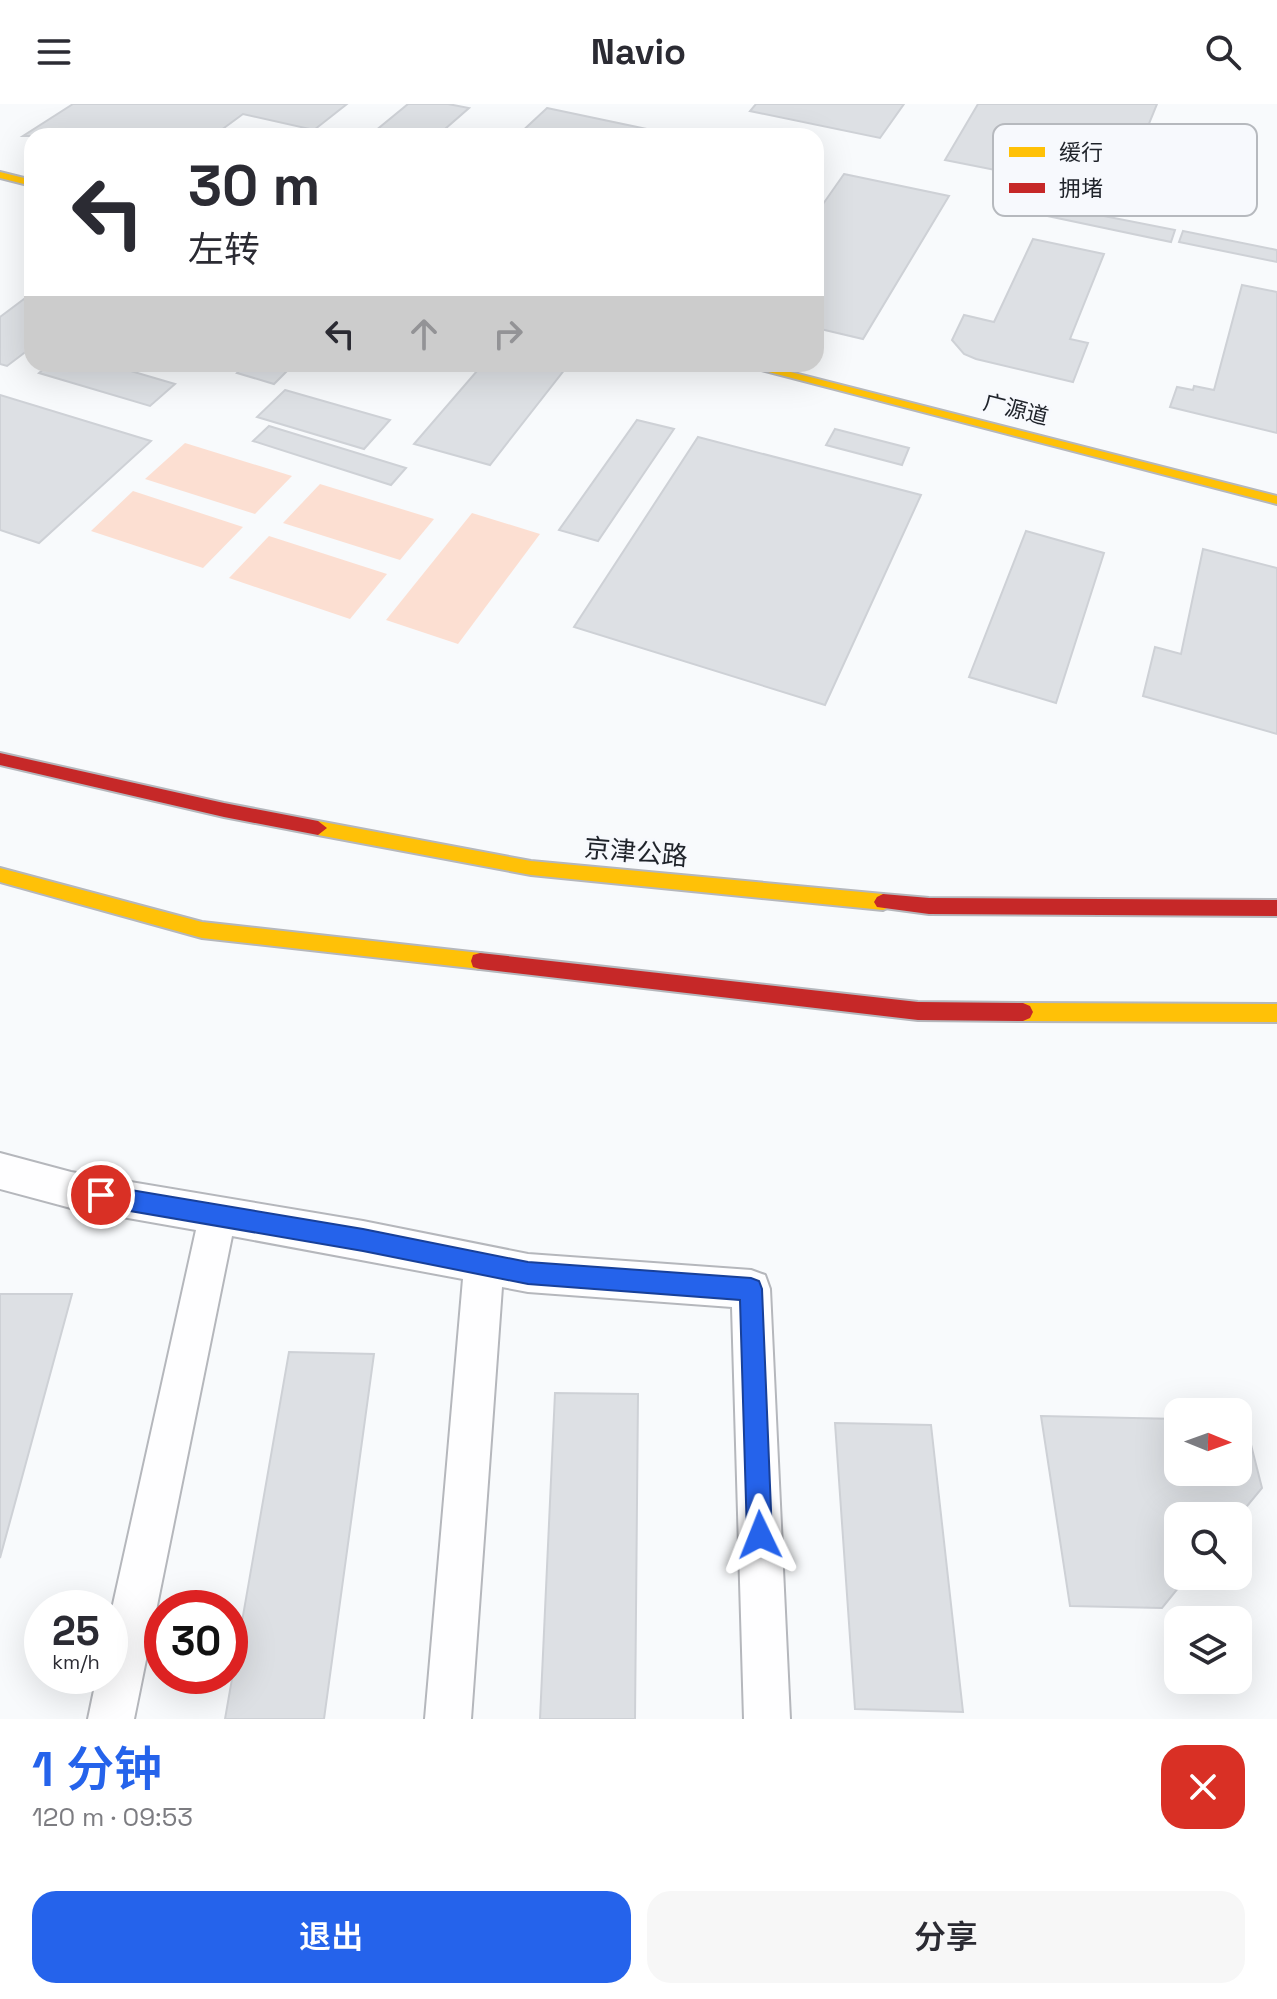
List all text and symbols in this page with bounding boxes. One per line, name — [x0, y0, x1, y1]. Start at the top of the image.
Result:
text: Navio — [591, 29, 686, 75]
icon: menu — [32, 30, 76, 74]
icon: search — [1201, 30, 1245, 74]
legend — [993, 124, 1257, 216]
text: 缓行 — [1059, 138, 1103, 166]
text: 30 m — [188, 150, 320, 221]
icon: left — [56, 160, 160, 264]
text: 拥堵 — [1059, 174, 1103, 202]
text: 左转 — [188, 227, 260, 273]
icon: left — [318, 312, 362, 356]
icon: ahead — [402, 312, 446, 356]
icon: right — [486, 312, 530, 356]
street label: 广源道 — [981, 387, 1051, 431]
street label: 京津公路 — [583, 831, 689, 873]
pin — [67, 1161, 135, 1229]
icon: arrive — [79, 1173, 123, 1217]
north arrow — [1164, 1398, 1252, 1486]
map controls — [1164, 1398, 1252, 1694]
position arrow — [718, 1493, 802, 1577]
button: search — [1164, 1502, 1252, 1590]
speed limit sign: 30 — [144, 1590, 248, 1694]
text: 25 — [52, 1606, 100, 1657]
button: layers — [1164, 1606, 1252, 1694]
text: km/h — [52, 1649, 100, 1675]
text: 1 分钟 — [32, 1739, 162, 1800]
button: close — [1161, 1745, 1245, 1829]
text: 120 m · 09:53 — [32, 1800, 193, 1834]
button: 退出 — [32, 1891, 631, 1983]
button: 分享 — [647, 1891, 1245, 1983]

